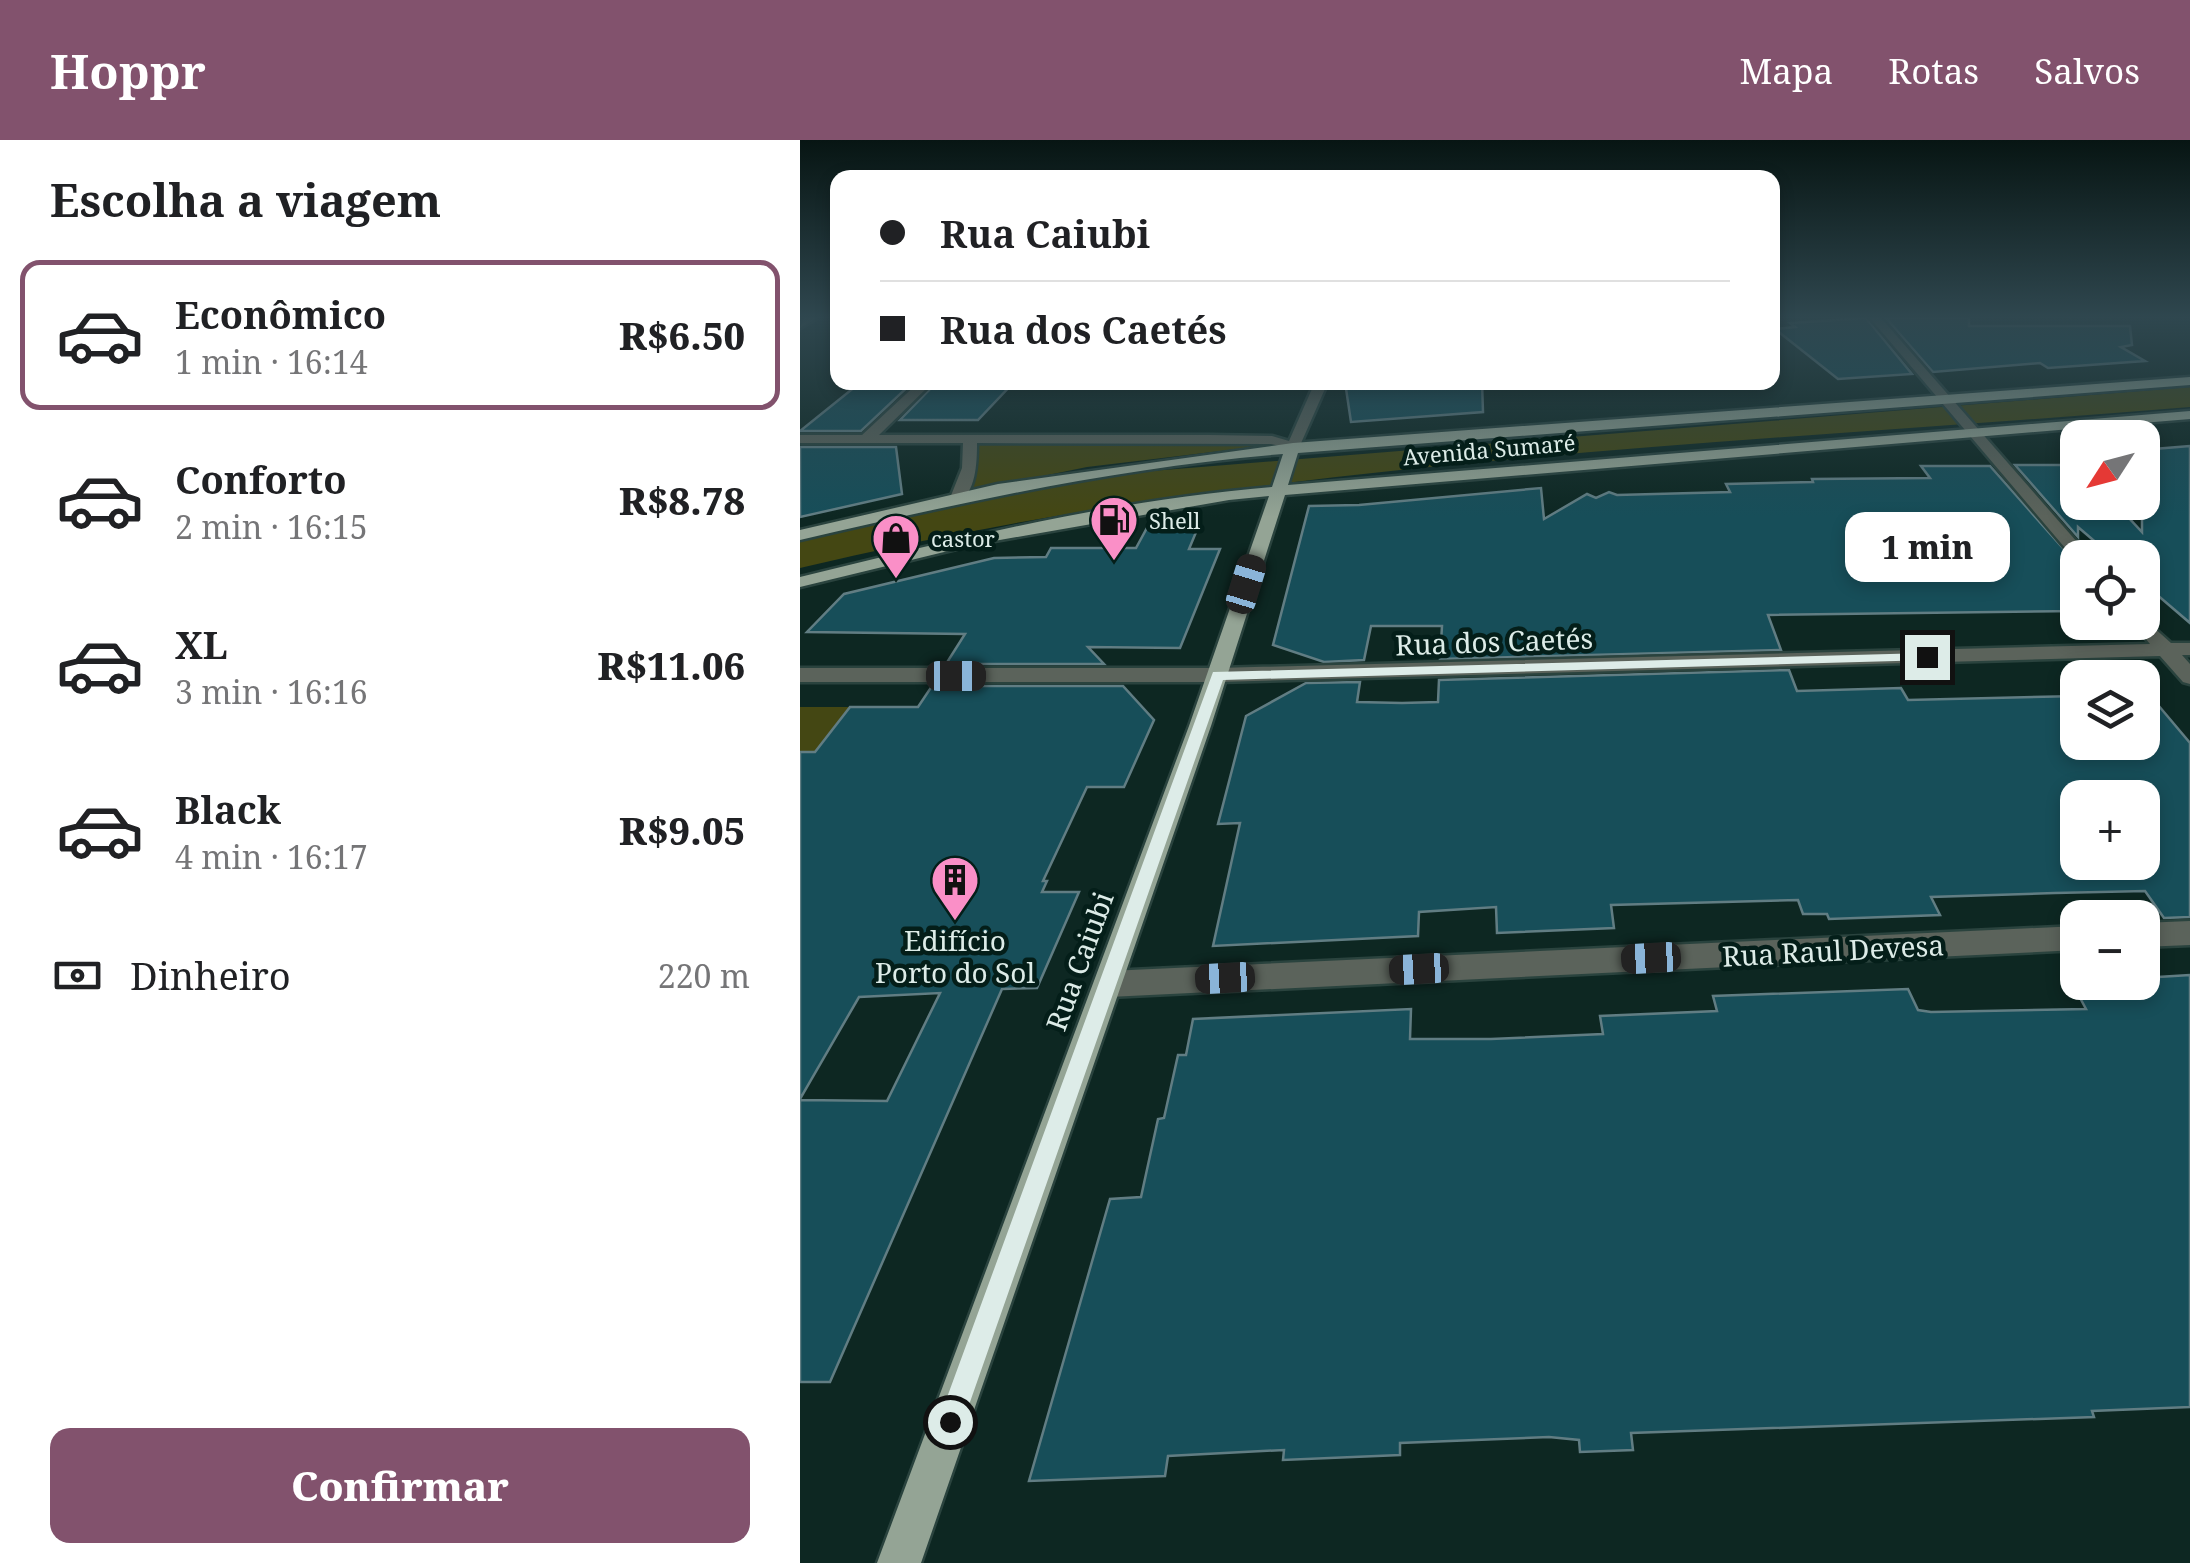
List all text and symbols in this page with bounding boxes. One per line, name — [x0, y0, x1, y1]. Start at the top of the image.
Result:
text: Hoppr — [50, 38, 206, 103]
text: Mapa — [1739, 47, 1833, 94]
text: Rotas — [1888, 47, 1979, 94]
text: Salvos — [2034, 47, 2140, 94]
text: Escolha a viagem — [50, 169, 441, 230]
text: Rua Caiubi — [940, 207, 1150, 259]
text: Econômico — [175, 288, 386, 340]
icon: car — [55, 290, 145, 380]
text: Rua dos Caetés — [940, 303, 1227, 355]
text: R$6.50 — [619, 309, 745, 361]
text: 1 min · 16:14 — [175, 340, 368, 383]
north arrow — [2060, 420, 2160, 520]
map controls — [2060, 420, 2160, 1000]
street label: Avenida Sumaré — [1402, 427, 1576, 471]
text: Conforto — [175, 453, 347, 505]
icon: car — [55, 455, 145, 545]
text: R$8.78 — [619, 474, 745, 526]
fuel station icon: Shell — [1088, 494, 1140, 562]
text: 2 min · 16:15 — [175, 505, 368, 548]
place label: Shell — [1149, 505, 1201, 535]
shop icon: castor — [870, 512, 922, 580]
callout: 1 min — [1844, 512, 2010, 582]
place label: castor — [931, 523, 996, 553]
text: 1 min — [1882, 525, 1973, 568]
button: locate — [2060, 540, 2160, 640]
car — [1223, 551, 1269, 617]
text: XL — [175, 618, 228, 670]
street label: Rua dos Caetés — [1394, 619, 1594, 663]
icon: car — [55, 620, 145, 710]
route end — [1905, 635, 1950, 680]
text: R$11.06 — [597, 639, 745, 691]
button: layers — [2060, 660, 2160, 760]
car — [926, 661, 986, 691]
text: 3 min · 16:16 — [175, 670, 368, 713]
button: + — [2060, 780, 2160, 880]
text: Black — [175, 783, 281, 835]
icon: car — [55, 785, 145, 875]
text: R$9.05 — [619, 804, 745, 856]
text: 4 min · 16:17 — [175, 835, 368, 878]
building icon: Edifício Porto do Sol — [929, 854, 981, 922]
street label: Rua Caiubi — [1036, 886, 1122, 1036]
button: − — [2060, 900, 2160, 1000]
place label: Edifício Porto do Sol — [875, 921, 1035, 991]
street label: Rua Raul Devesa — [1721, 925, 1945, 975]
car — [1620, 941, 1682, 975]
icon: cash — [50, 948, 105, 1003]
text: Dinheiro — [130, 949, 291, 1001]
car — [1388, 952, 1450, 986]
text: 220 m — [658, 954, 750, 997]
car — [1194, 961, 1256, 995]
route start — [928, 1400, 973, 1445]
button: Confirmar — [50, 1428, 750, 1543]

